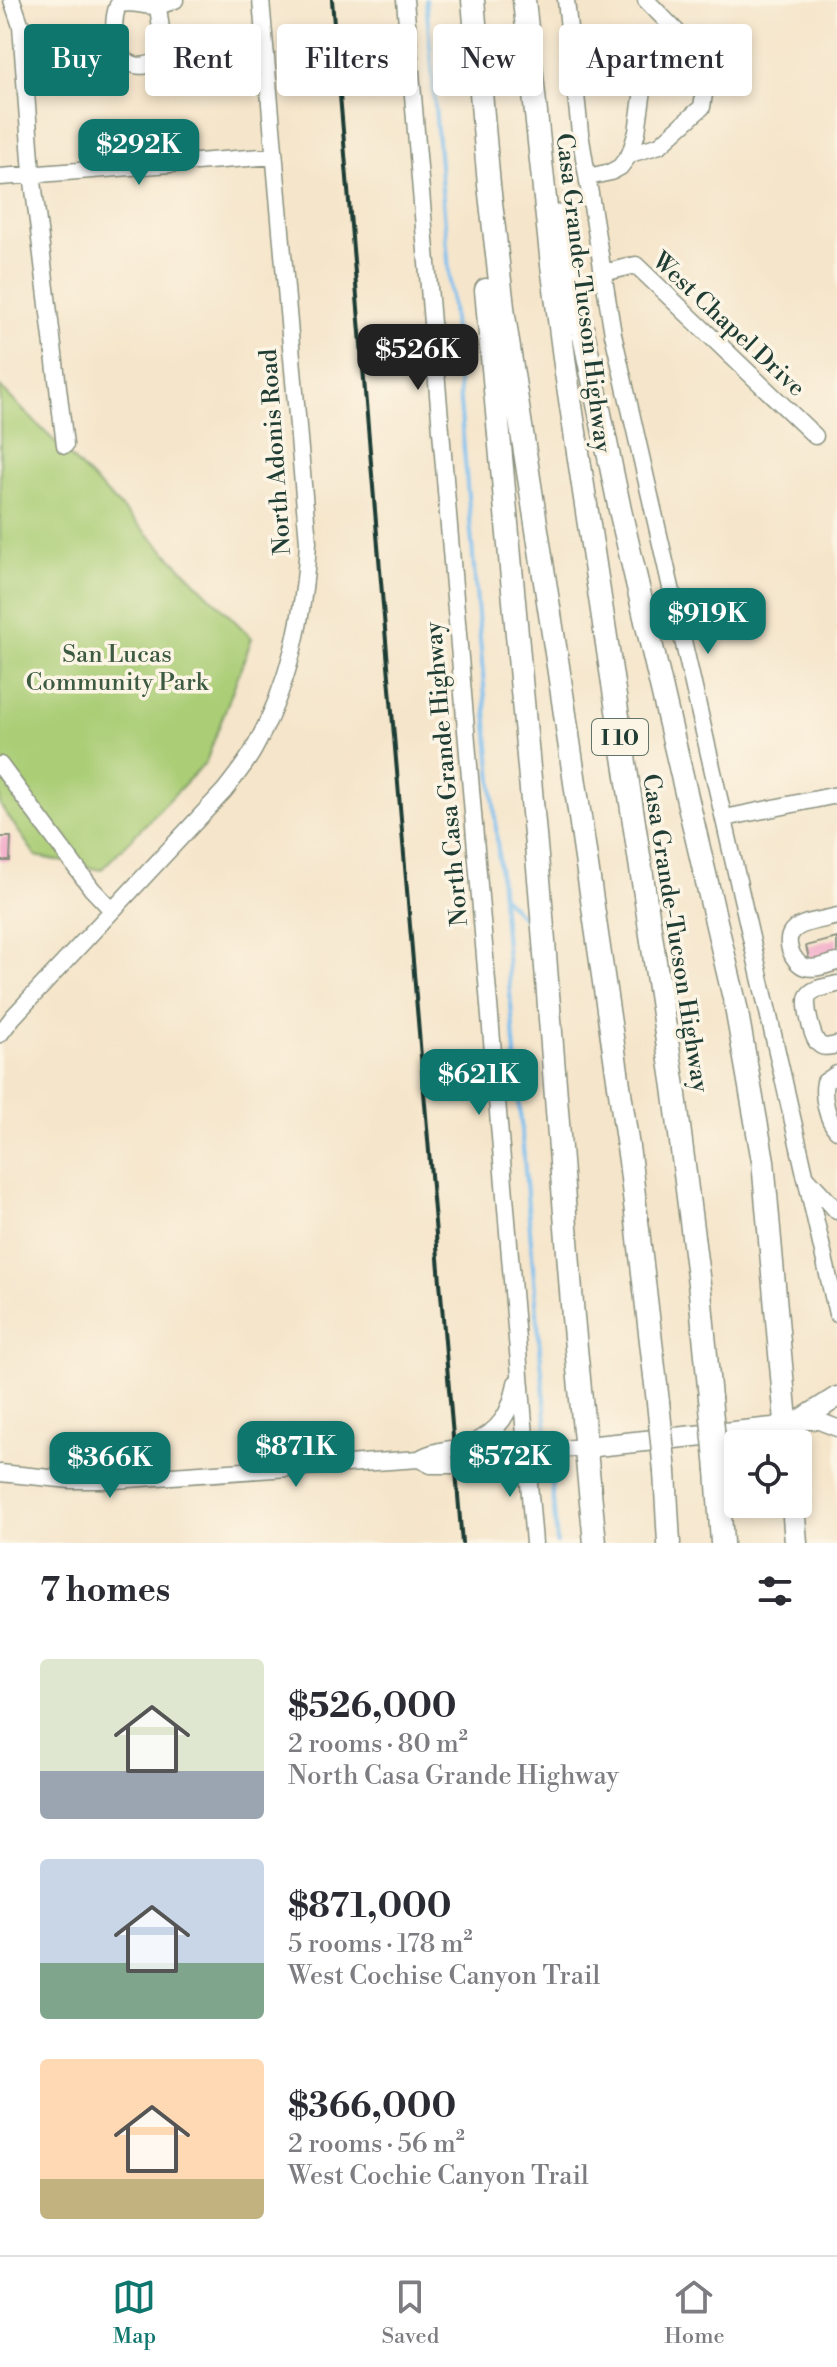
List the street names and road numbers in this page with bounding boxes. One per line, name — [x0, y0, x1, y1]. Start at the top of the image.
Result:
street label: Casa Grande-Tucson Highway — [549, 132, 618, 455]
street label: West Chapel Drive — [645, 245, 811, 403]
street label: North Adonis Road — [254, 347, 298, 556]
street label: North Casa Grande Highway — [419, 620, 475, 927]
road number: I 10 — [592, 719, 648, 755]
street label: Casa Grande-Tucson Highway — [635, 772, 715, 1095]

